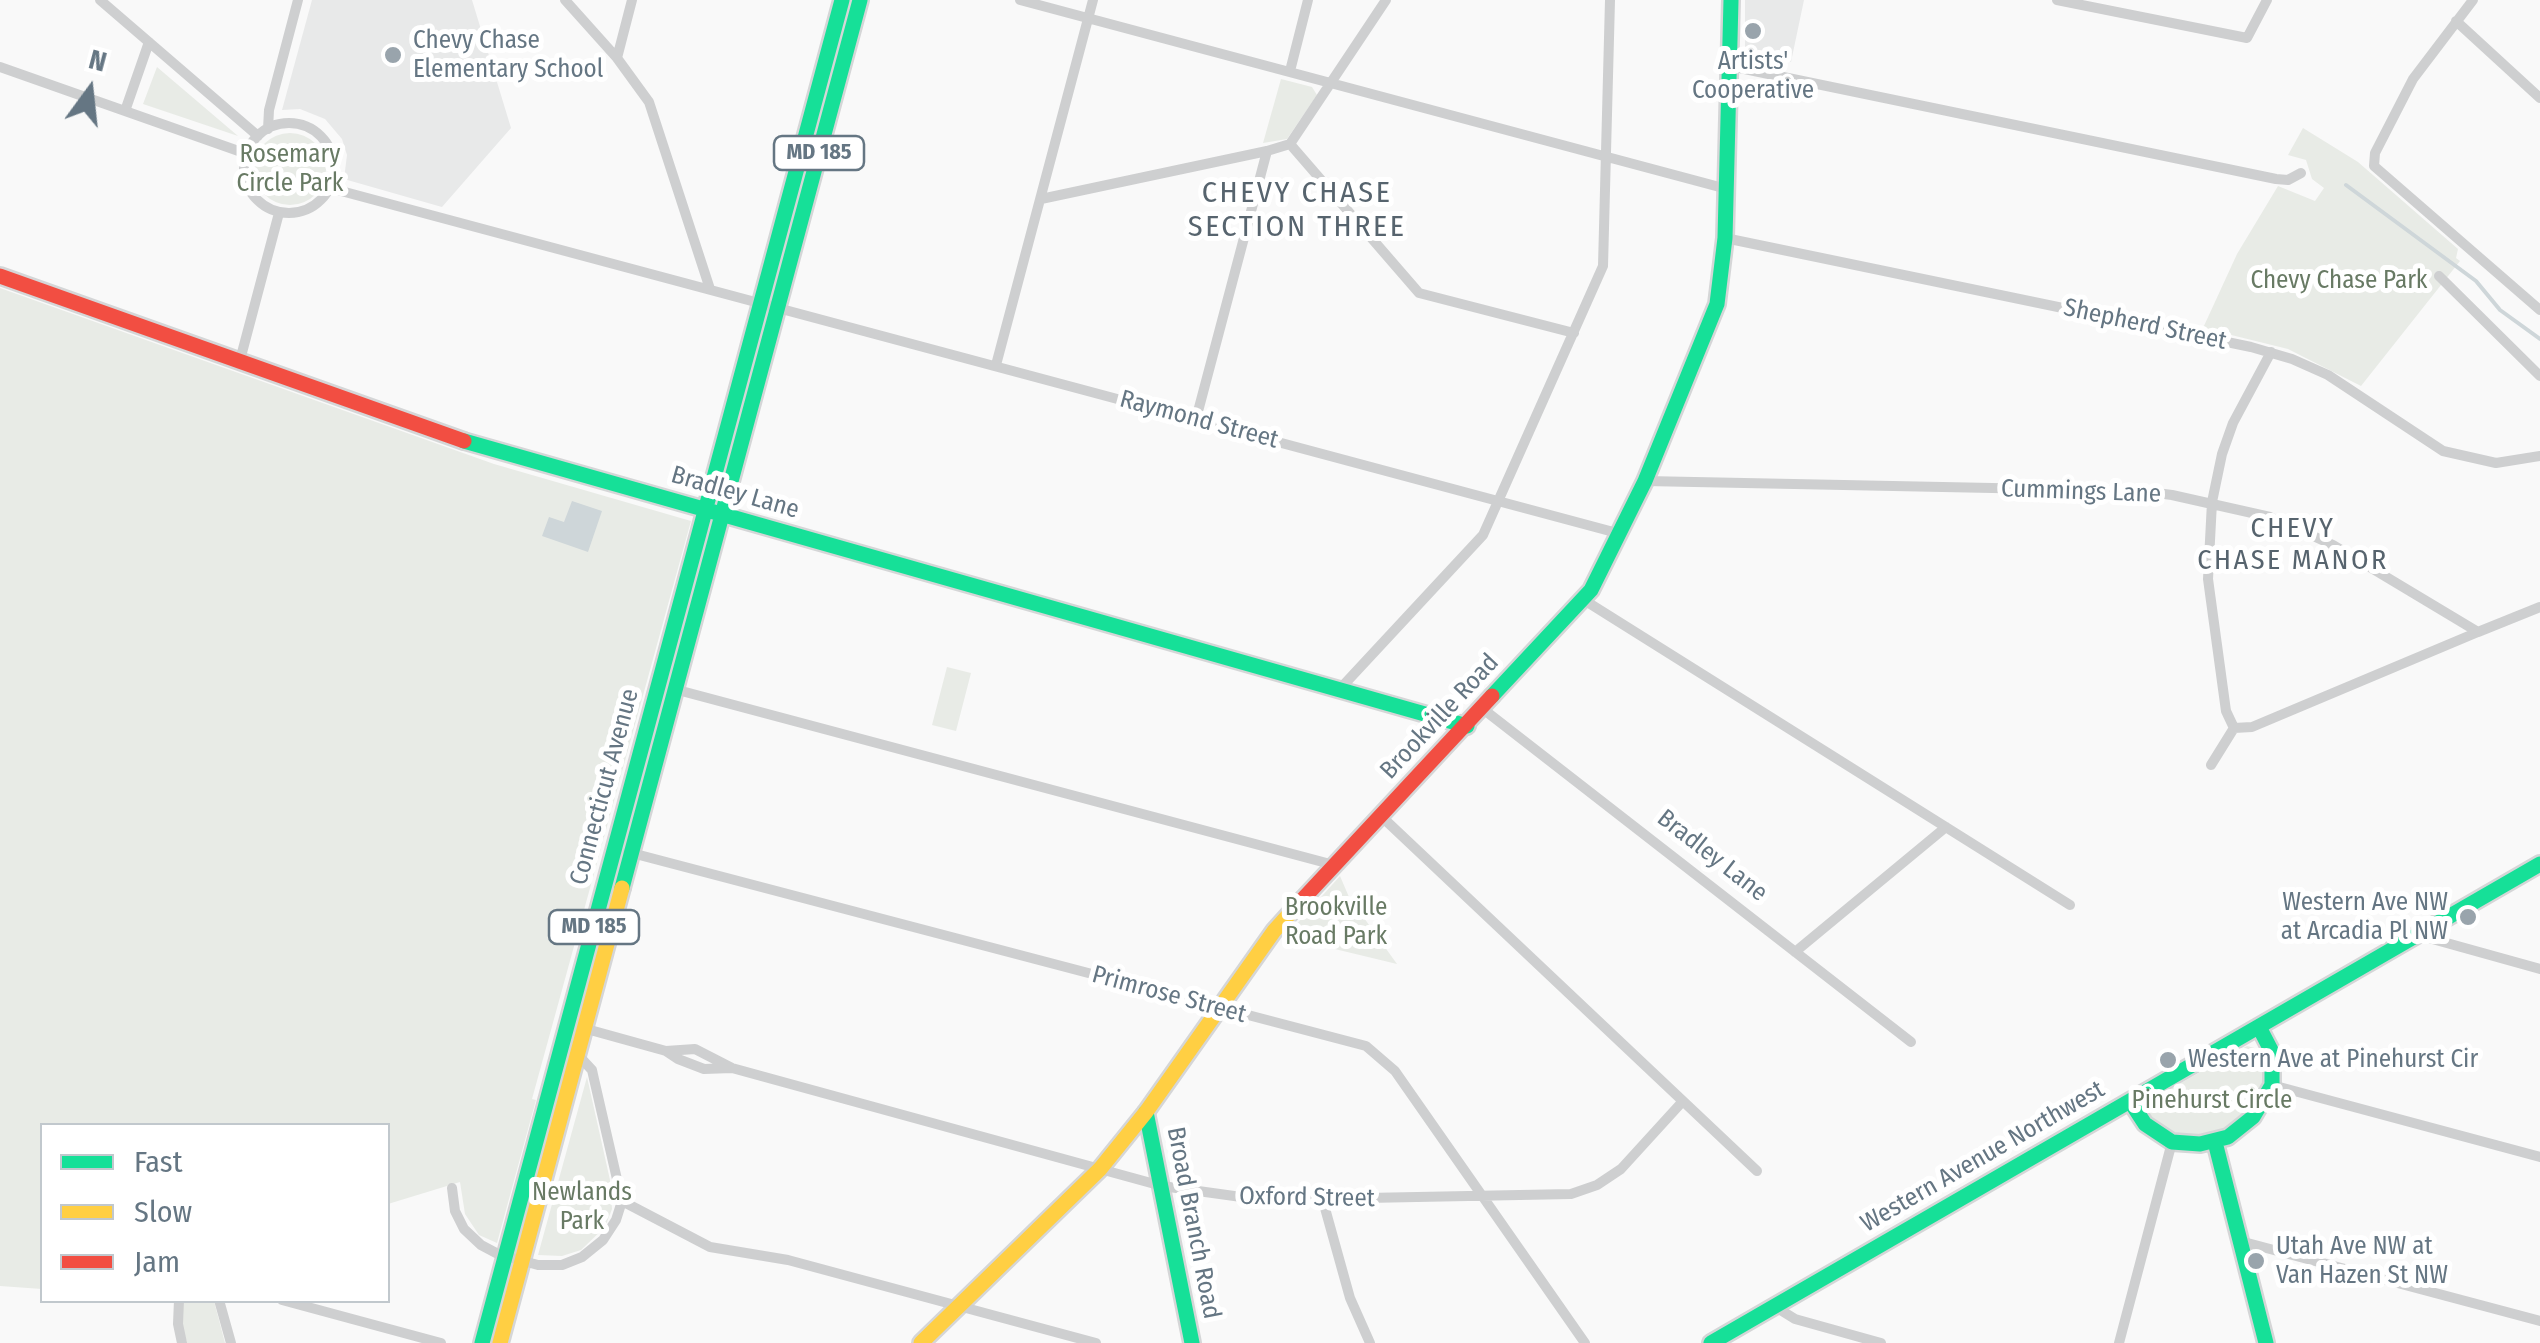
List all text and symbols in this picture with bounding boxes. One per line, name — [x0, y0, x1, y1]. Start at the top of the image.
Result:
marker: Artists' Cooperative — [1742, 20, 1764, 42]
place label: Chevy Chase Elementary School — [413, 26, 603, 85]
north arrow — [40, 40, 140, 140]
text: N — [86, 42, 110, 79]
marker: Chevy Chase Elementary School — [382, 44, 404, 66]
place label: Artists' Cooperative — [1692, 47, 1814, 106]
road number: MD 185 — [774, 136, 864, 170]
park label: Rosemary Circle Park — [237, 140, 343, 199]
district label: CHEVY CHASE SECTION THREE — [1188, 176, 1406, 246]
park label: Chevy Chase Park — [2250, 266, 2428, 296]
street label: Shepherd Street — [2061, 293, 2229, 357]
street label: Raymond Street — [1117, 384, 1281, 456]
street label: Bradley Lane — [668, 460, 802, 526]
street label: Cummings Lane — [2000, 474, 2162, 510]
district label: CHEVY CHASE MANOR — [2197, 512, 2389, 578]
street label: Brookville Road — [1374, 648, 1506, 786]
street label: Connecticut Avenue — [564, 686, 646, 888]
street label: Bradley Lane — [1651, 804, 1773, 908]
place label: Western Ave NW at Arcadia Pl NW — [2281, 888, 2448, 947]
park label: Brookville Road Park — [1285, 893, 1387, 952]
marker: Western Ave NW at Arcadia Pl NW — [2457, 906, 2479, 928]
road number: MD 185 — [549, 910, 639, 944]
street label: Primrose Street — [1089, 960, 1249, 1030]
place label: Western Ave at Pinehurst Cir — [2188, 1045, 2478, 1075]
marker: Western Ave at Pinehurst Cir — [2157, 1049, 2179, 1071]
street label: Western Avenue Northwest — [1856, 1075, 2110, 1239]
park label: Pinehurst Circle — [2132, 1086, 2292, 1116]
legend — [40, 1123, 390, 1303]
street label: Broad Branch Road — [1160, 1125, 1226, 1321]
text: Fast — [134, 1144, 182, 1180]
park label: Newlands Park — [532, 1178, 632, 1237]
street label: Oxford Street — [1239, 1182, 1375, 1214]
text: Slow — [134, 1194, 192, 1230]
place label: Utah Ave NW at Van Hazen St NW — [2276, 1232, 2448, 1291]
text: Jam — [134, 1244, 180, 1280]
marker: Utah Ave NW at Van Hazen St NW — [2245, 1250, 2267, 1272]

